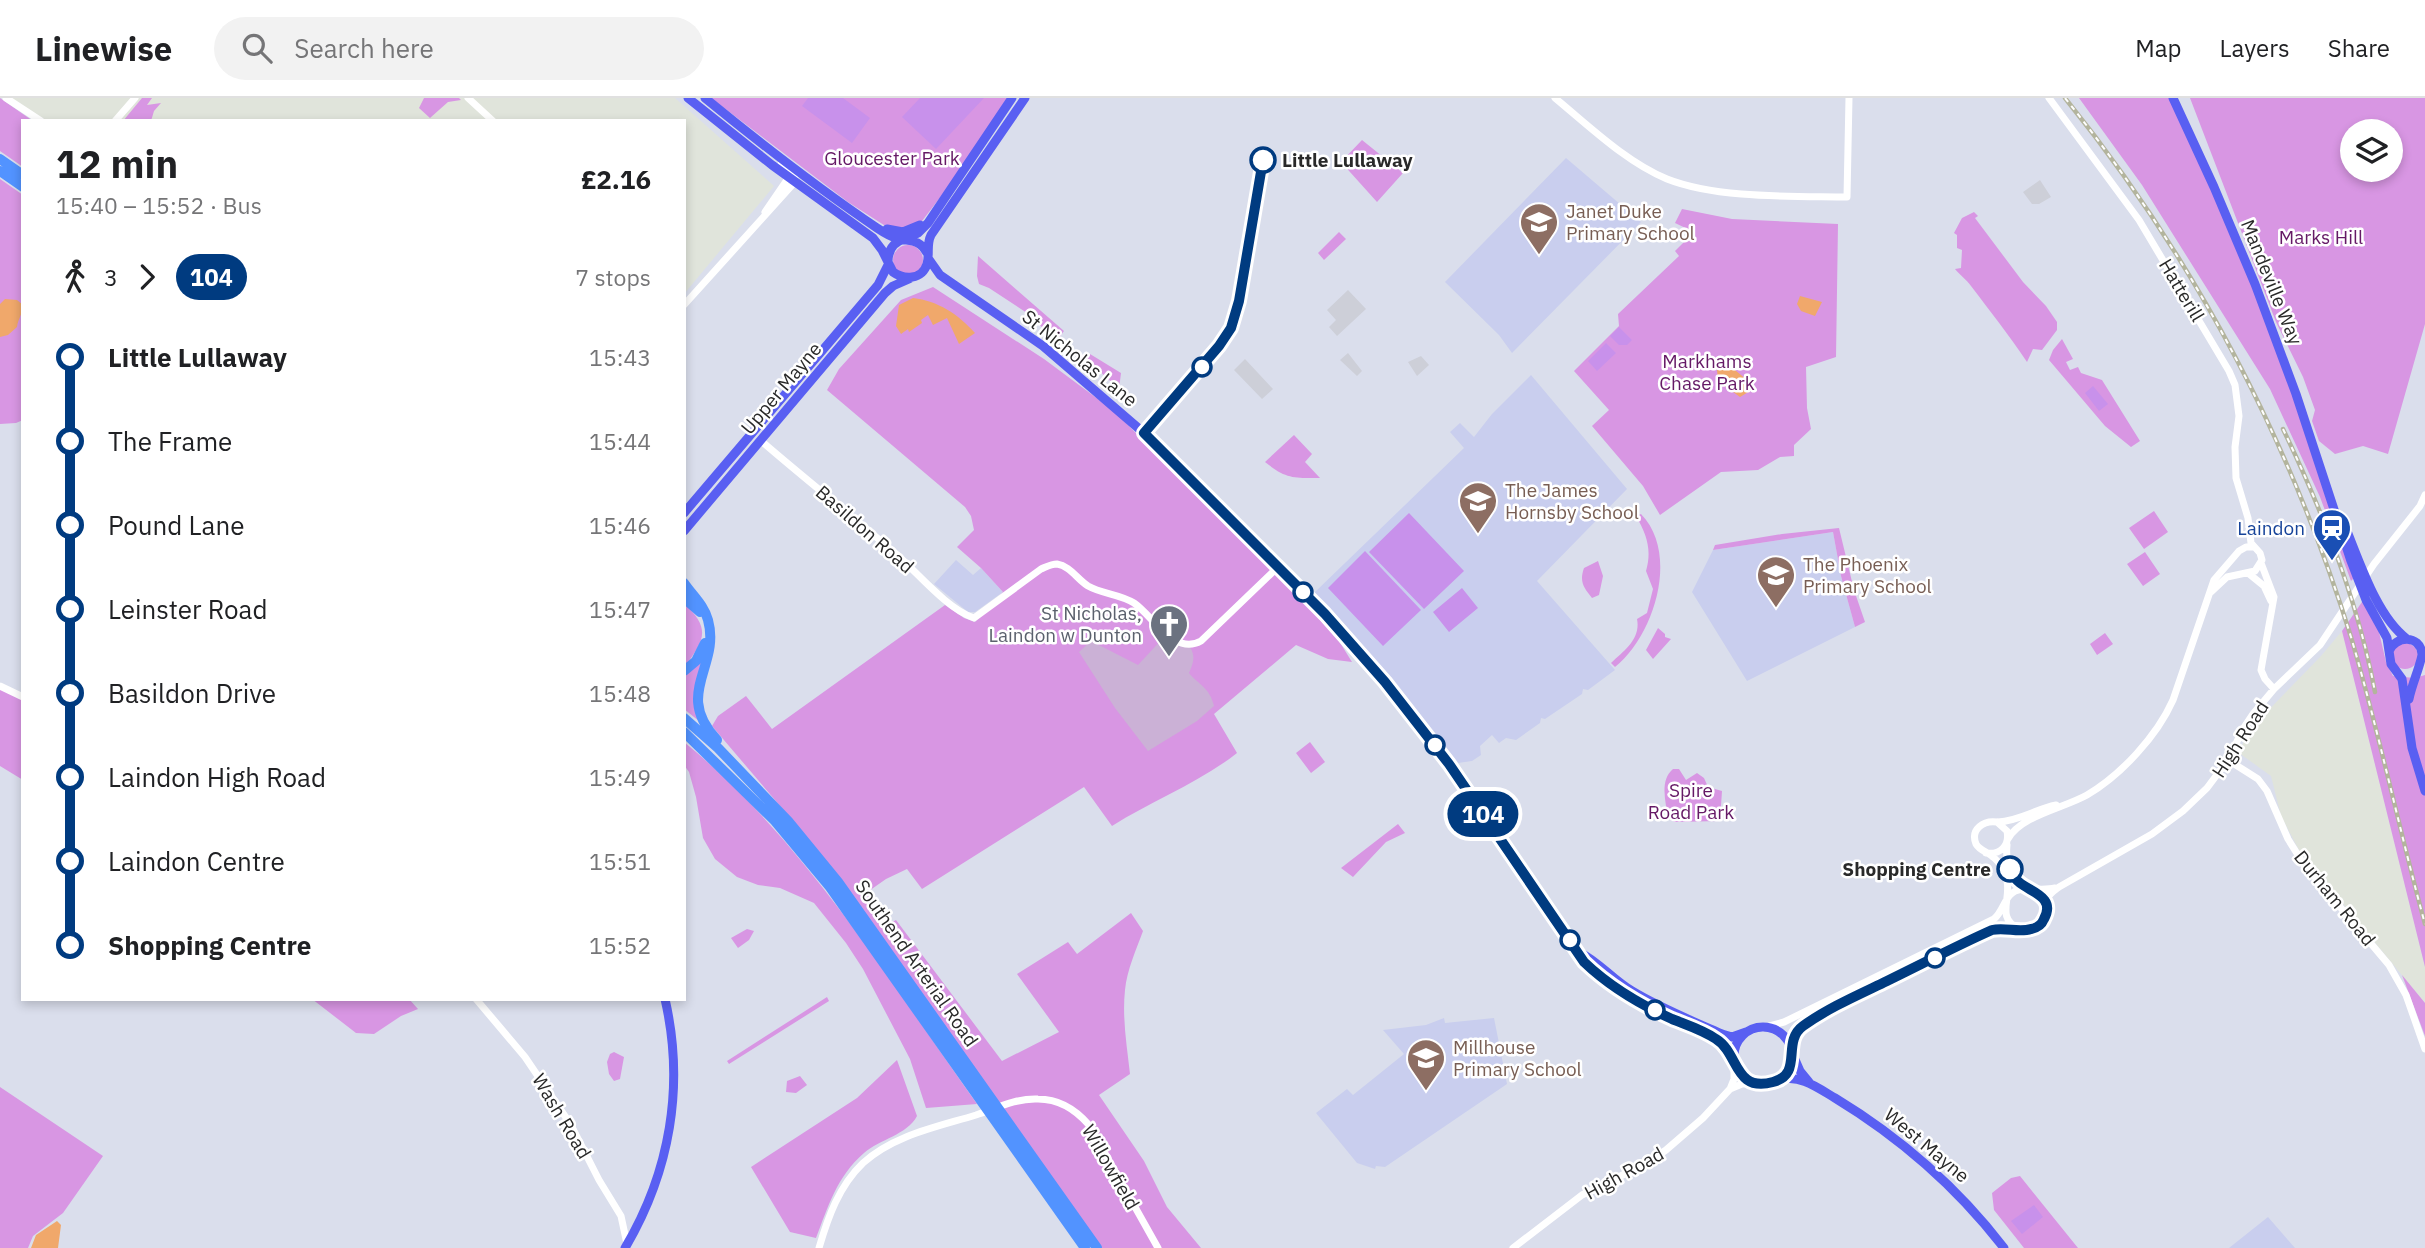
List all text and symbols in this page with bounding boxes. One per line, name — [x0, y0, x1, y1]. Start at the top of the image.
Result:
search box — [214, 17, 704, 80]
text: Linewise — [35, 27, 172, 70]
icon: search — [238, 29, 276, 67]
text: Search here — [294, 31, 434, 65]
text: Map — [2135, 32, 2182, 64]
text: Layers — [2220, 32, 2290, 64]
text: Share — [2328, 32, 2390, 64]
map controls — [2340, 119, 2403, 182]
button: layers — [2340, 119, 2403, 182]
text: 12 min — [56, 139, 178, 188]
park label: Gloucester Park — [824, 146, 960, 170]
marker: Little Lullaway — [1250, 147, 1276, 173]
place label: Little Lullaway — [1282, 148, 1414, 172]
text: £2.16 — [581, 162, 651, 196]
text: 15:40 – 15:52 · Bus — [56, 190, 262, 220]
place label: Janet Duke Primary School — [1566, 199, 1695, 245]
school or university icon: Janet Duke Primary School — [1518, 201, 1560, 256]
street label: Mandeville Way — [2236, 216, 2308, 349]
park label: Marks Hill — [2279, 225, 2363, 249]
street label: Hatterill — [2154, 254, 2210, 326]
icon: walk — [56, 258, 94, 296]
icon: forward — [128, 258, 166, 296]
text: 104 — [190, 261, 233, 293]
text: 3 — [104, 262, 118, 292]
text: 7 stops — [575, 262, 651, 292]
street label: St Nicholas Lane — [1018, 304, 1142, 412]
street label: Upper Mayne — [735, 337, 827, 439]
text: Little Lullaway — [108, 340, 287, 374]
text: 15:43 — [589, 342, 651, 372]
park label: Markhams Chase Park — [1659, 349, 1755, 395]
unlabelled marker — [1192, 357, 1212, 377]
text: The Frame — [108, 424, 232, 458]
text: 15:44 — [589, 426, 651, 456]
place label: The James Hornsby School — [1505, 478, 1639, 524]
street label: Basildon Road — [811, 480, 919, 578]
school or university icon: The James Hornsby School — [1457, 480, 1499, 535]
station icon: Laindon — [2311, 507, 2353, 562]
text: Pound Lane — [108, 508, 244, 542]
text: 15:46 — [589, 510, 651, 540]
place label: Laindon — [2237, 516, 2305, 540]
place label: The Phoenix Primary School — [1803, 552, 1932, 598]
school or university icon: The Phoenix Primary School — [1755, 554, 1797, 609]
unlabelled marker — [1293, 582, 1313, 602]
text: Leinster Road — [108, 592, 268, 626]
text: 15:47 — [589, 594, 651, 624]
place label: St Nicholas, Laindon w Dunton — [988, 601, 1142, 647]
church icon: St Nicholas, Laindon w Dunton — [1148, 603, 1190, 658]
text: Basildon Drive — [108, 676, 276, 710]
text: 15:48 — [589, 678, 651, 708]
street label: High Road — [2206, 696, 2274, 782]
unlabelled marker — [1425, 735, 1445, 755]
text: Laindon High Road — [108, 760, 326, 794]
text: 15:49 — [589, 762, 651, 792]
park label: Spire Road Park — [1648, 778, 1734, 824]
line badge: 104 — [1443, 791, 1523, 837]
text: 104 — [1461, 798, 1505, 830]
text: Laindon Centre — [108, 844, 285, 878]
street label: Durham Road — [2289, 845, 2381, 951]
text: 15:51 — [589, 846, 651, 876]
marker: Shopping Centre — [1997, 856, 2023, 882]
place label: Shopping Centre — [1842, 857, 1991, 881]
street label: Southend Arterial Road — [850, 875, 984, 1051]
text: Shopping Centre — [108, 928, 311, 962]
text: 15:52 — [589, 930, 651, 960]
unlabelled marker — [1560, 930, 1580, 950]
unlabelled marker — [1925, 948, 1945, 968]
unlabelled marker — [1645, 1000, 1665, 1020]
place label: Millhouse Primary School — [1453, 1035, 1582, 1081]
school or university icon: Millhouse Primary School — [1405, 1037, 1447, 1092]
street label: Wash Road — [527, 1069, 597, 1163]
street label: West Mayne — [1880, 1103, 1974, 1187]
street label: Willowfield — [1077, 1120, 1145, 1214]
street label: High Road — [1580, 1141, 1668, 1205]

